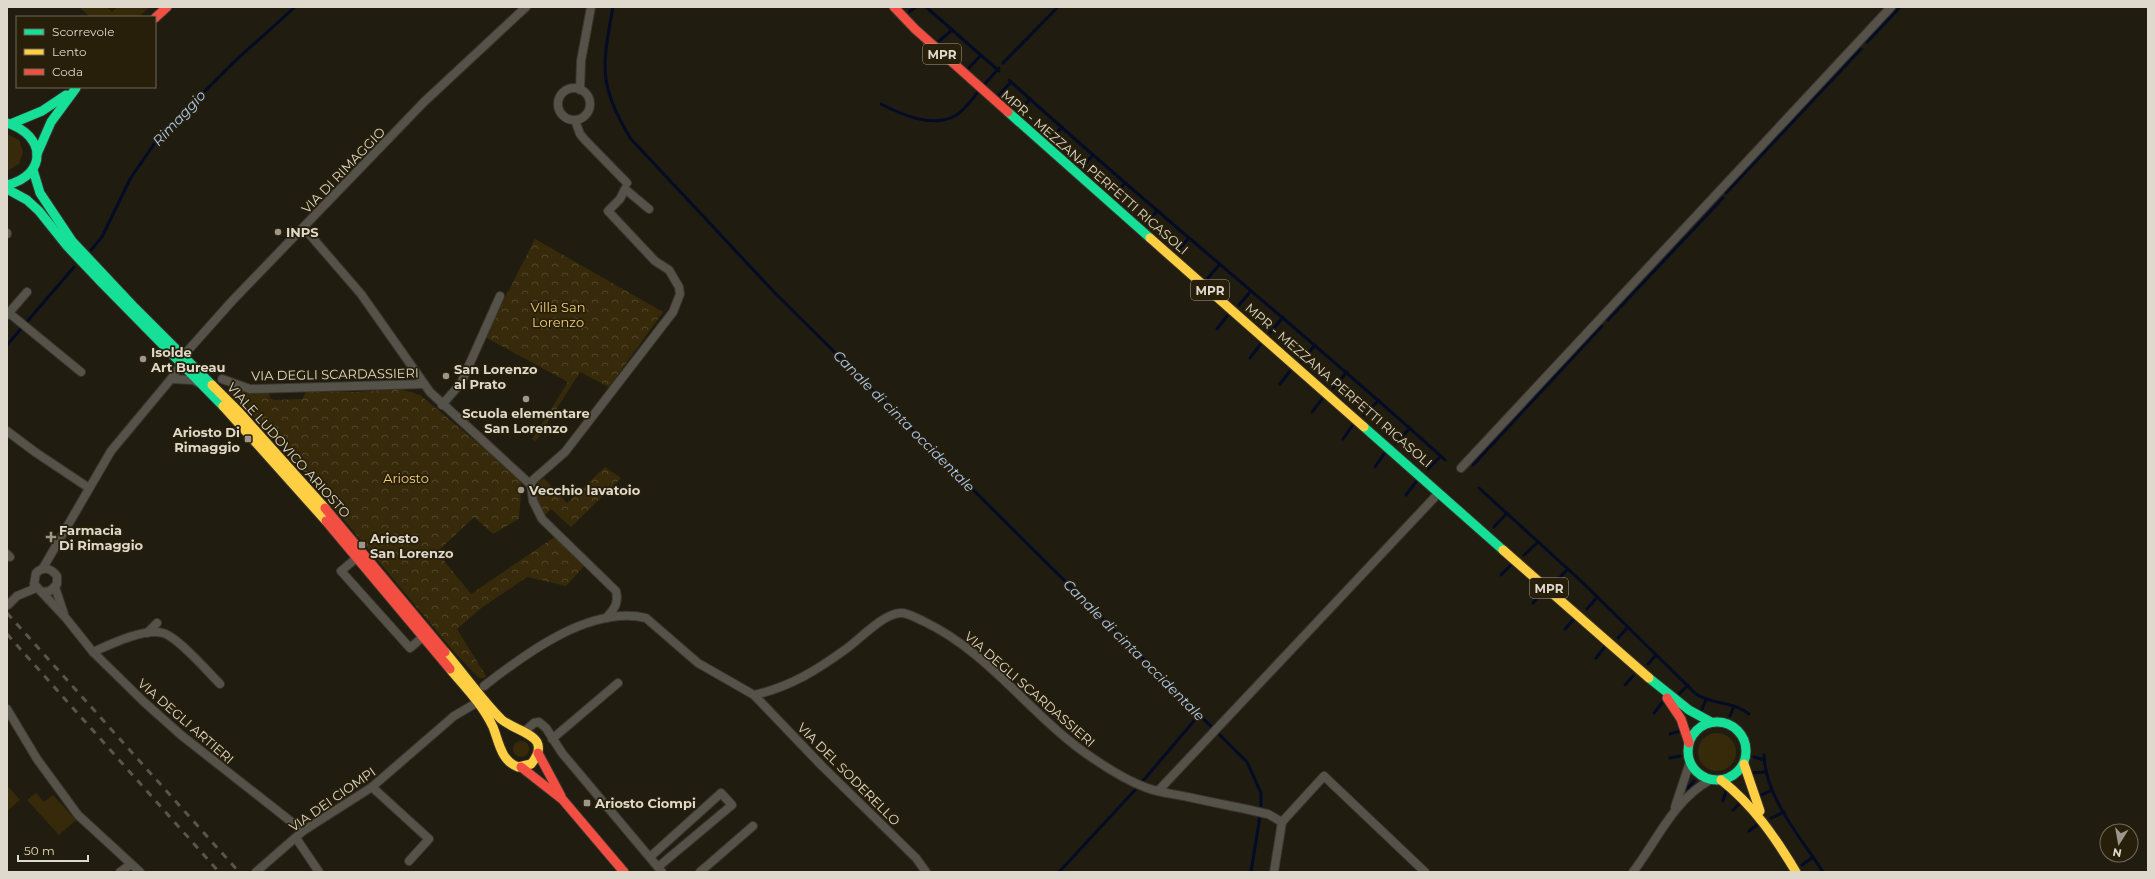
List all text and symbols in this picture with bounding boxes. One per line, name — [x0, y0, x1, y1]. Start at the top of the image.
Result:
legend — [16, 16, 156, 88]
text: Scorrevole — [52, 24, 114, 39]
text: Lento — [52, 44, 87, 59]
road number: MPR — [923, 44, 961, 64]
text: Coda — [52, 64, 83, 79]
water label: Rimaggio — [149, 86, 210, 150]
street label: MPR - MEZZANA PERFETTI RICASOLI — [998, 87, 1192, 257]
street label: VIA DI RIMAGGIO — [298, 124, 388, 216]
place label: INPS — [286, 224, 319, 240]
marker: INPS — [273, 227, 283, 237]
road number: MPR — [1191, 280, 1229, 300]
park label: Villa San Lorenzo — [531, 299, 585, 330]
street label: MPR - MEZZANA PERFETTI RICASOLI — [1242, 300, 1436, 470]
place label: Isolde Art Bureau — [150, 344, 225, 375]
water label: Canale di cinta occidentale — [829, 346, 979, 496]
marker: Isolde Art Bureau — [138, 354, 148, 364]
place label: San Lorenzo al Prato — [454, 361, 538, 392]
street label: VIA DEGLI SCARDASSIERI — [251, 365, 419, 383]
marker: San Lorenzo al Prato — [441, 371, 451, 381]
street label: VIALE LUDOVICO ARIOSTO — [224, 379, 354, 521]
marker: Scuola elementare San Lorenzo — [521, 394, 531, 404]
place label: Scuola elementare San Lorenzo — [462, 405, 590, 436]
place label: Ariosto Di Rimaggio — [172, 424, 240, 455]
marker: Ariosto Di Rimaggio — [243, 434, 253, 444]
park label: Ariosto — [383, 470, 429, 486]
place label: Vecchio lavatoio — [528, 482, 641, 498]
marker: Vecchio lavatoio — [516, 485, 526, 495]
place label: Farmacia Di Rimaggio — [59, 522, 144, 553]
place label: Ariosto San Lorenzo — [369, 530, 454, 561]
marker: Farmacia Di Rimaggio — [46, 532, 56, 542]
marker: Ariosto San Lorenzo — [357, 540, 367, 550]
water label: Canale di cinta occidentale — [1059, 575, 1209, 725]
road number: MPR — [1530, 578, 1568, 598]
street label: VIA DEGLI SCARDASSIERI — [962, 628, 1098, 750]
street label: VIA DEGLI ARTIERI — [135, 675, 237, 767]
street label: VIA DEL SODERELLO — [794, 719, 904, 829]
street label: VIA DEI CIOMPI — [286, 763, 378, 835]
place label: Ariosto Ciompi — [594, 795, 696, 811]
marker: Ariosto Ciompi — [582, 798, 592, 808]
north arrow — [2099, 823, 2139, 863]
scale bar — [18, 837, 88, 863]
text: 50 m — [24, 843, 55, 858]
text: N — [2111, 845, 2123, 861]

